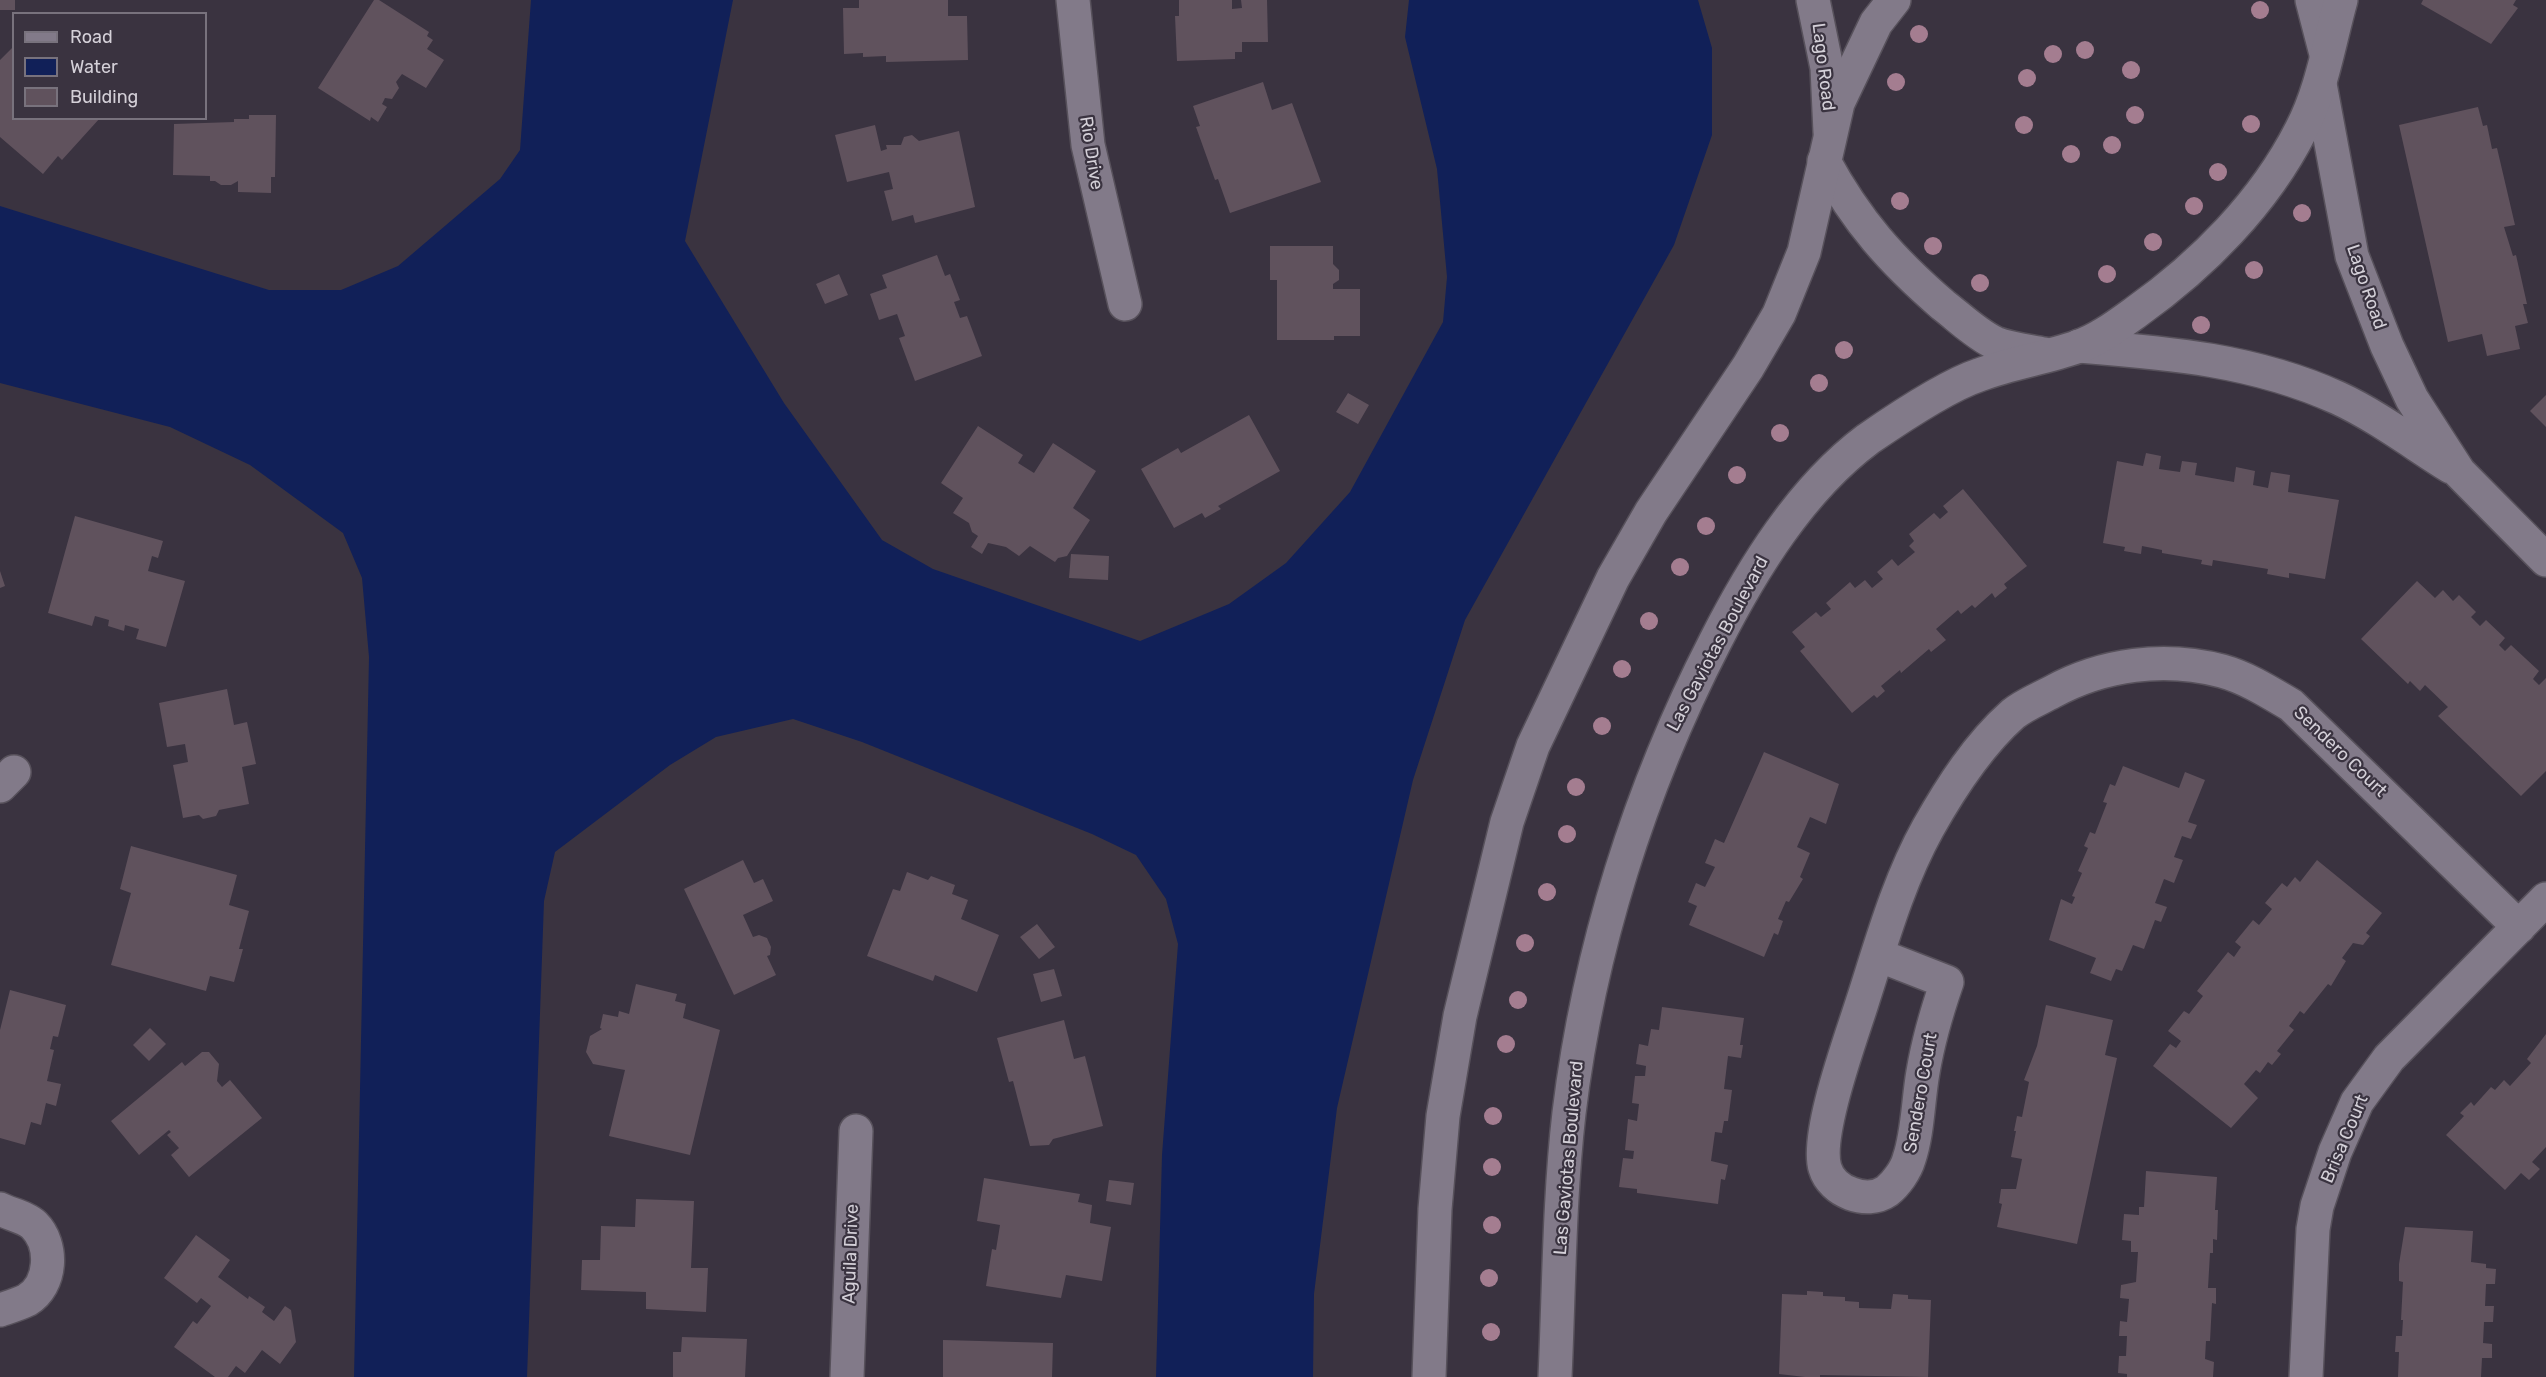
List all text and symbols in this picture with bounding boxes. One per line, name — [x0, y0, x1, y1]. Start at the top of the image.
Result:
legend — [12, 12, 207, 120]
street label: Lago Road — [1807, 22, 1839, 112]
text: Road — [70, 26, 113, 48]
text: Water — [70, 56, 118, 78]
text: Building — [70, 86, 138, 108]
street label: Rio Drive — [1075, 115, 1107, 191]
street label: Lago Road — [2341, 242, 2391, 332]
street label: Las Gaviotas Boulevard — [1663, 553, 1773, 735]
street label: Sendero Court — [2289, 702, 2391, 802]
street label: Sendero Court — [1900, 1031, 1942, 1155]
street label: Las Gaviotas Boulevard — [1550, 1060, 1588, 1256]
street label: Brisa Court — [2317, 1092, 2373, 1186]
street label: Aguila Drive — [838, 1204, 864, 1304]

